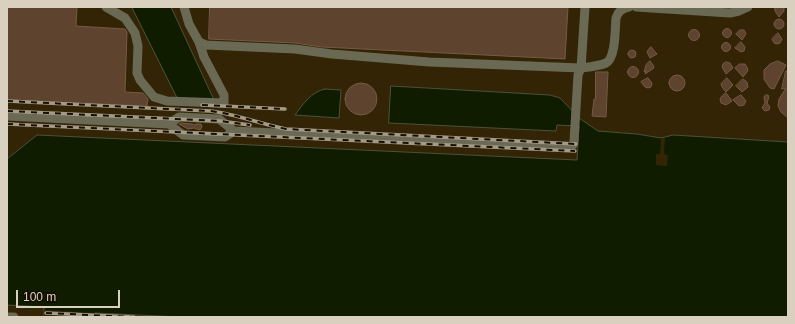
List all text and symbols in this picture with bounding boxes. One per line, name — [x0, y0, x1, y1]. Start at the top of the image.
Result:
scale bar — [18, 282, 122, 308]
text: 100 m — [23, 290, 56, 304]

